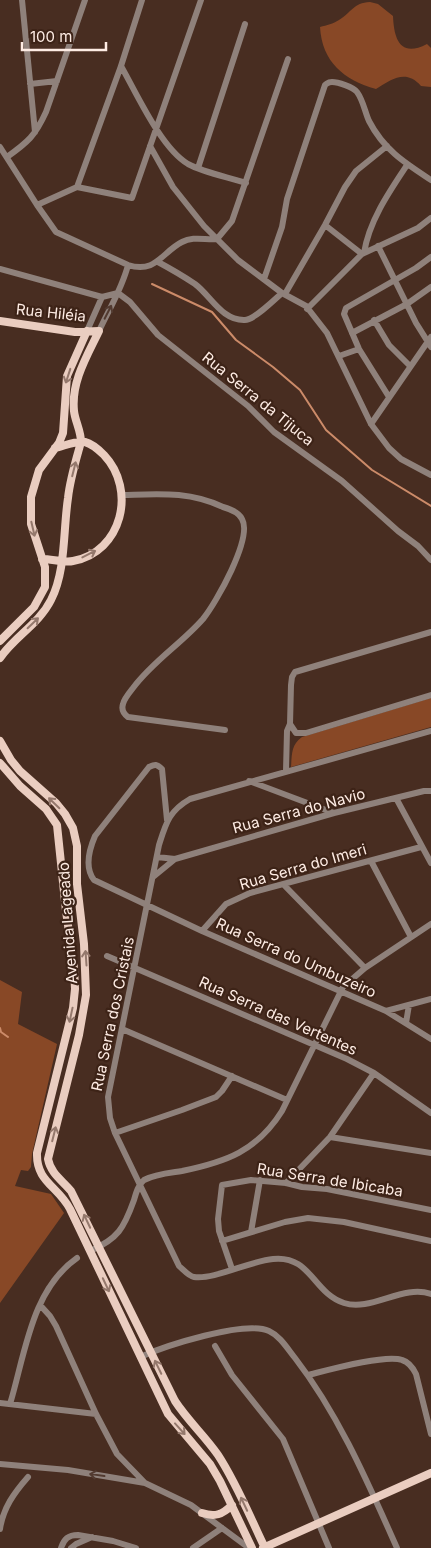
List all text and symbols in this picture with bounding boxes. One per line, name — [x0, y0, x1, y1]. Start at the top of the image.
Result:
scale bar — [22, 20, 106, 52]
text: 100 m — [30, 27, 72, 46]
street label: Rua Hiléia — [15, 299, 87, 326]
one-way arrow — [104, 305, 113, 320]
street label: Rua Serra da Tijuca — [199, 348, 318, 450]
one-way arrow — [63, 367, 72, 383]
one-way arrow — [70, 462, 79, 478]
one-way arrow — [29, 520, 38, 536]
one-way arrow — [81, 549, 96, 558]
one-way arrow — [27, 617, 39, 629]
street label: Rua Serra do Navio — [230, 784, 367, 837]
one-way arrow — [48, 797, 61, 809]
street label: Rua Serra do Imeri — [237, 839, 369, 894]
street label: Avenida Lageado — [54, 861, 81, 985]
street label: Rua Serra do Umbuzeiro — [213, 914, 379, 1001]
street label: Rua Serra dos Cristais — [87, 935, 138, 1093]
one-way arrow — [81, 950, 90, 966]
street label: Rua Serra das Vertentes — [196, 972, 360, 1059]
one-way arrow — [66, 1007, 76, 1023]
one-way arrow — [50, 1127, 60, 1143]
street label: Rua Serra de Ibicaba — [256, 1159, 404, 1200]
one-way arrow — [81, 1214, 91, 1229]
one-way arrow — [102, 1277, 111, 1292]
one-way arrow — [153, 1360, 163, 1375]
one-way arrow — [174, 1422, 186, 1435]
one-way arrow — [90, 1469, 106, 1479]
one-way arrow — [239, 1497, 249, 1512]

